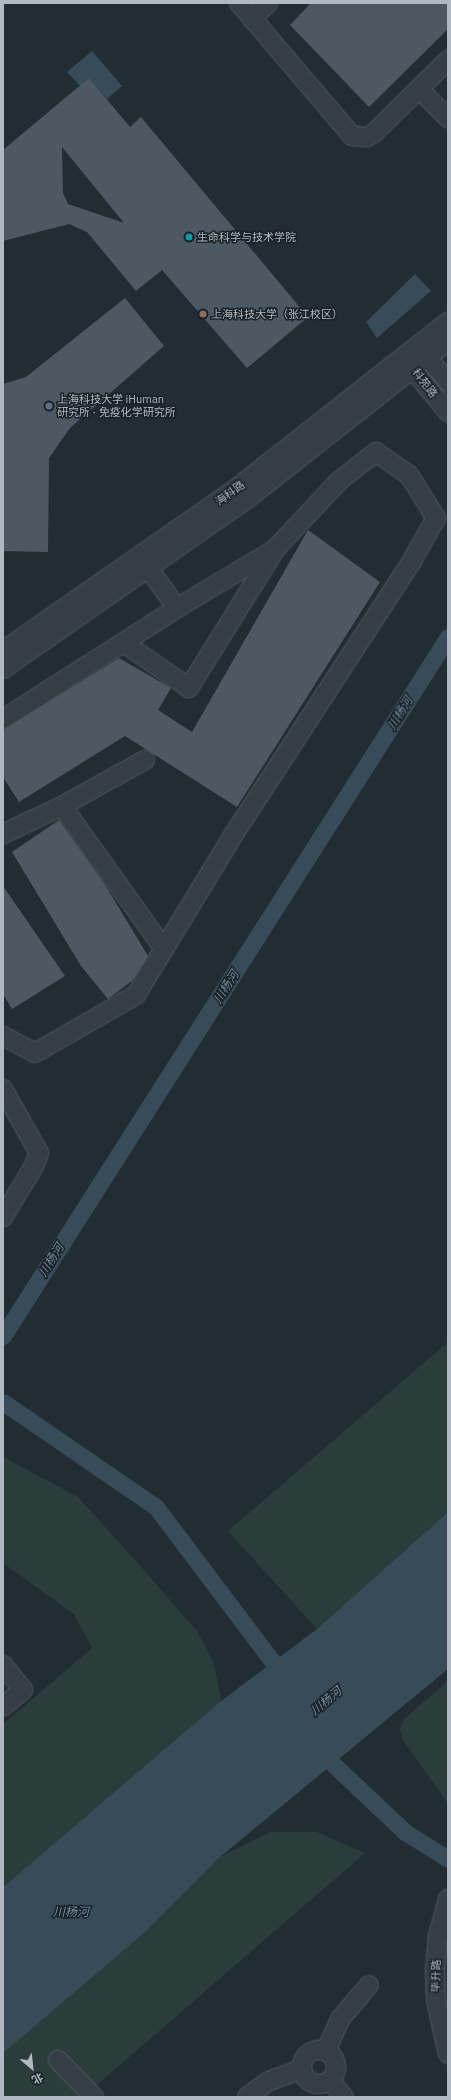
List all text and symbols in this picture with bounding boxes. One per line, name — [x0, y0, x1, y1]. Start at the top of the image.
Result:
place label: 生命科学与技术学院 — [197, 230, 296, 244]
marker: 生命科学与技术学院 — [184, 232, 194, 242]
place label: 上海科技大学（张江校区） — [211, 307, 343, 321]
marker: 上海科技大学（张江校区） — [198, 309, 208, 319]
street label: 科苑路 — [410, 366, 440, 400]
place label: 上海科技大学 iHuman 研究所 · 免疫化学研究所 — [57, 393, 176, 419]
marker: 上海科技大学 iHuman 研究所 · 免疫化学研究所 — [44, 401, 54, 411]
street label: 海科路 — [213, 478, 247, 508]
water label: 川杨河 — [384, 694, 416, 732]
water label: 川杨河 — [210, 968, 242, 1006]
water label: 川杨河 — [35, 1241, 67, 1279]
water label: 川杨河 — [308, 1684, 344, 1718]
water label: 川杨河 — [53, 1905, 89, 1919]
street label: 毕升路 — [429, 1959, 443, 1993]
north arrow — [12, 2048, 52, 2088]
text: 北 — [29, 2070, 46, 2087]

